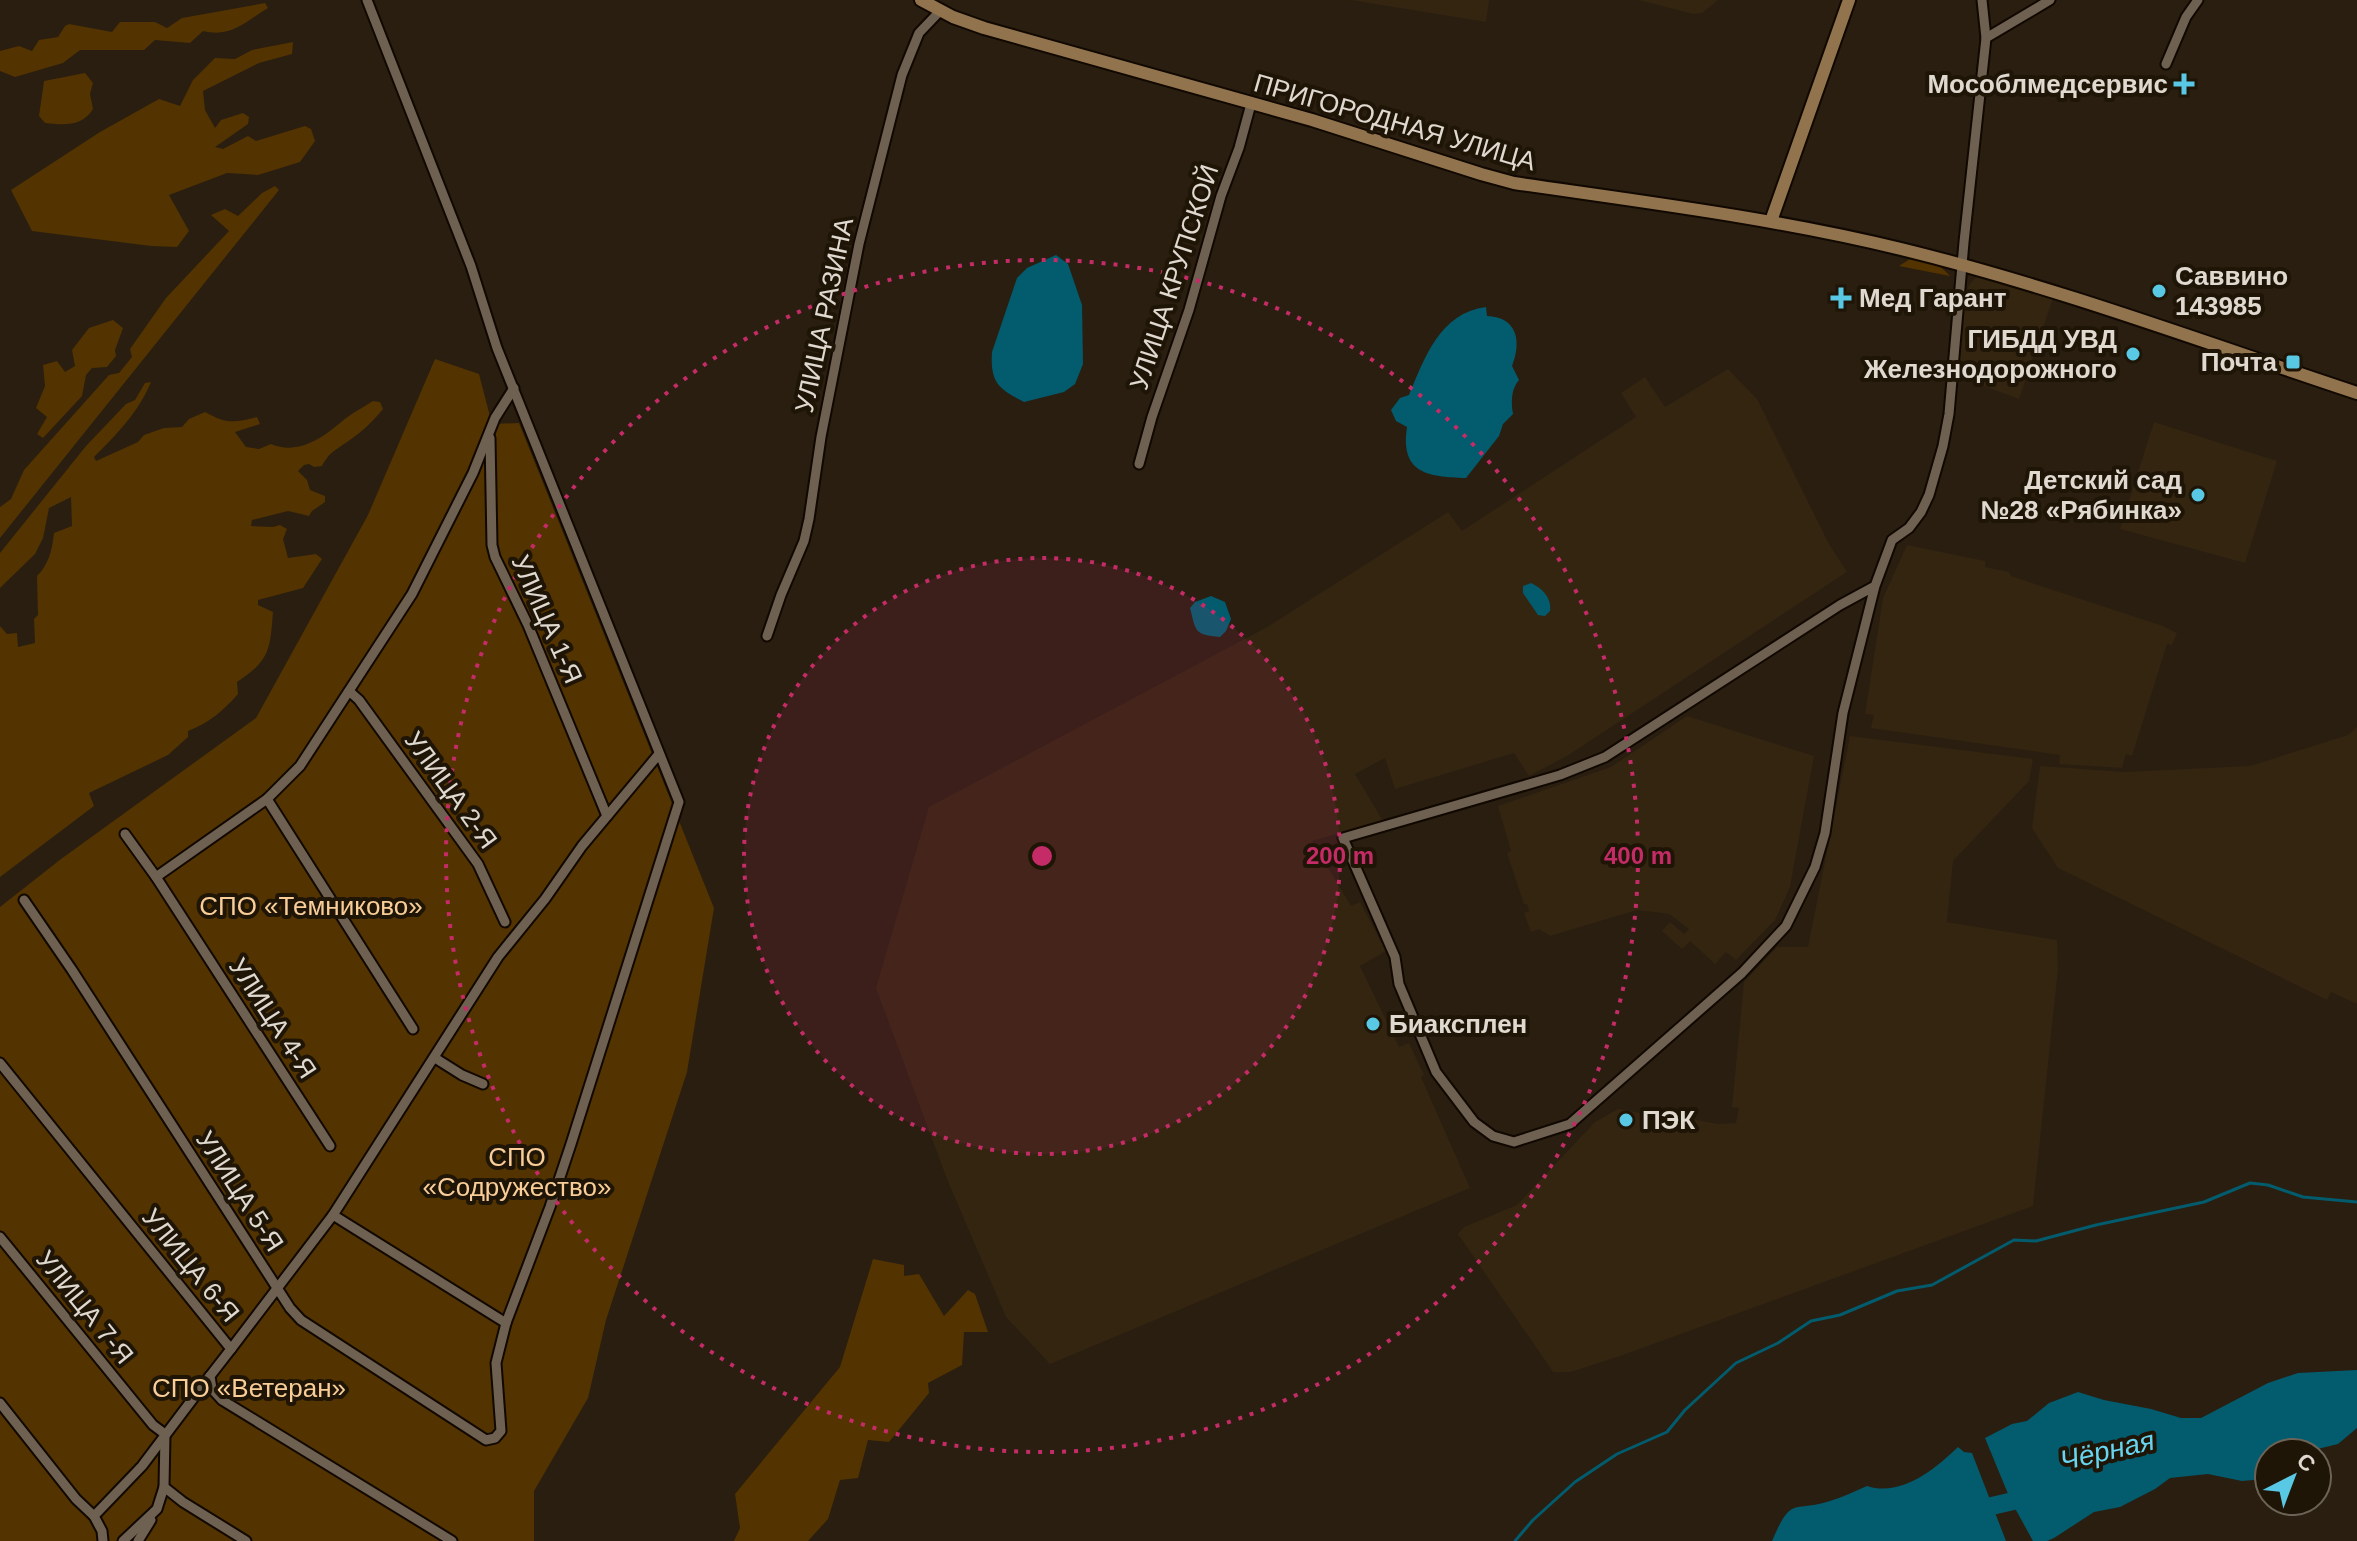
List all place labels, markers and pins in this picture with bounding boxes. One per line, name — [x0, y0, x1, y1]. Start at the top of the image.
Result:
place label: Мособлмедсервис — [1927, 69, 2168, 99]
marker: Мособлмедсервис — [2175, 75, 2193, 93]
place label: Саввино 143985 — [2175, 261, 2288, 321]
marker: Саввино 143985 — [2150, 282, 2168, 300]
place label: Мед Гарант — [1859, 283, 2007, 313]
marker: Мед Гарант — [1830, 287, 1852, 309]
place label: ГИБДД УВД Железнодорожного — [1863, 324, 2117, 384]
marker: ГИБДД УВД Железнодорожного — [2124, 345, 2142, 363]
place label: Почта — [2201, 347, 2278, 377]
marker: Почта — [2284, 353, 2302, 371]
place label: Детский сад №28 «Рябинка» — [1981, 465, 2182, 525]
marker: Детский сад №28 «Рябинка» — [2189, 486, 2207, 504]
centre of rings — [1028, 842, 1056, 870]
place label: Биаксплен — [1389, 1009, 1527, 1039]
marker: Биаксплен — [1364, 1015, 1382, 1033]
place label: ПЭК — [1642, 1105, 1695, 1135]
marker: ПЭК — [1617, 1111, 1635, 1129]

